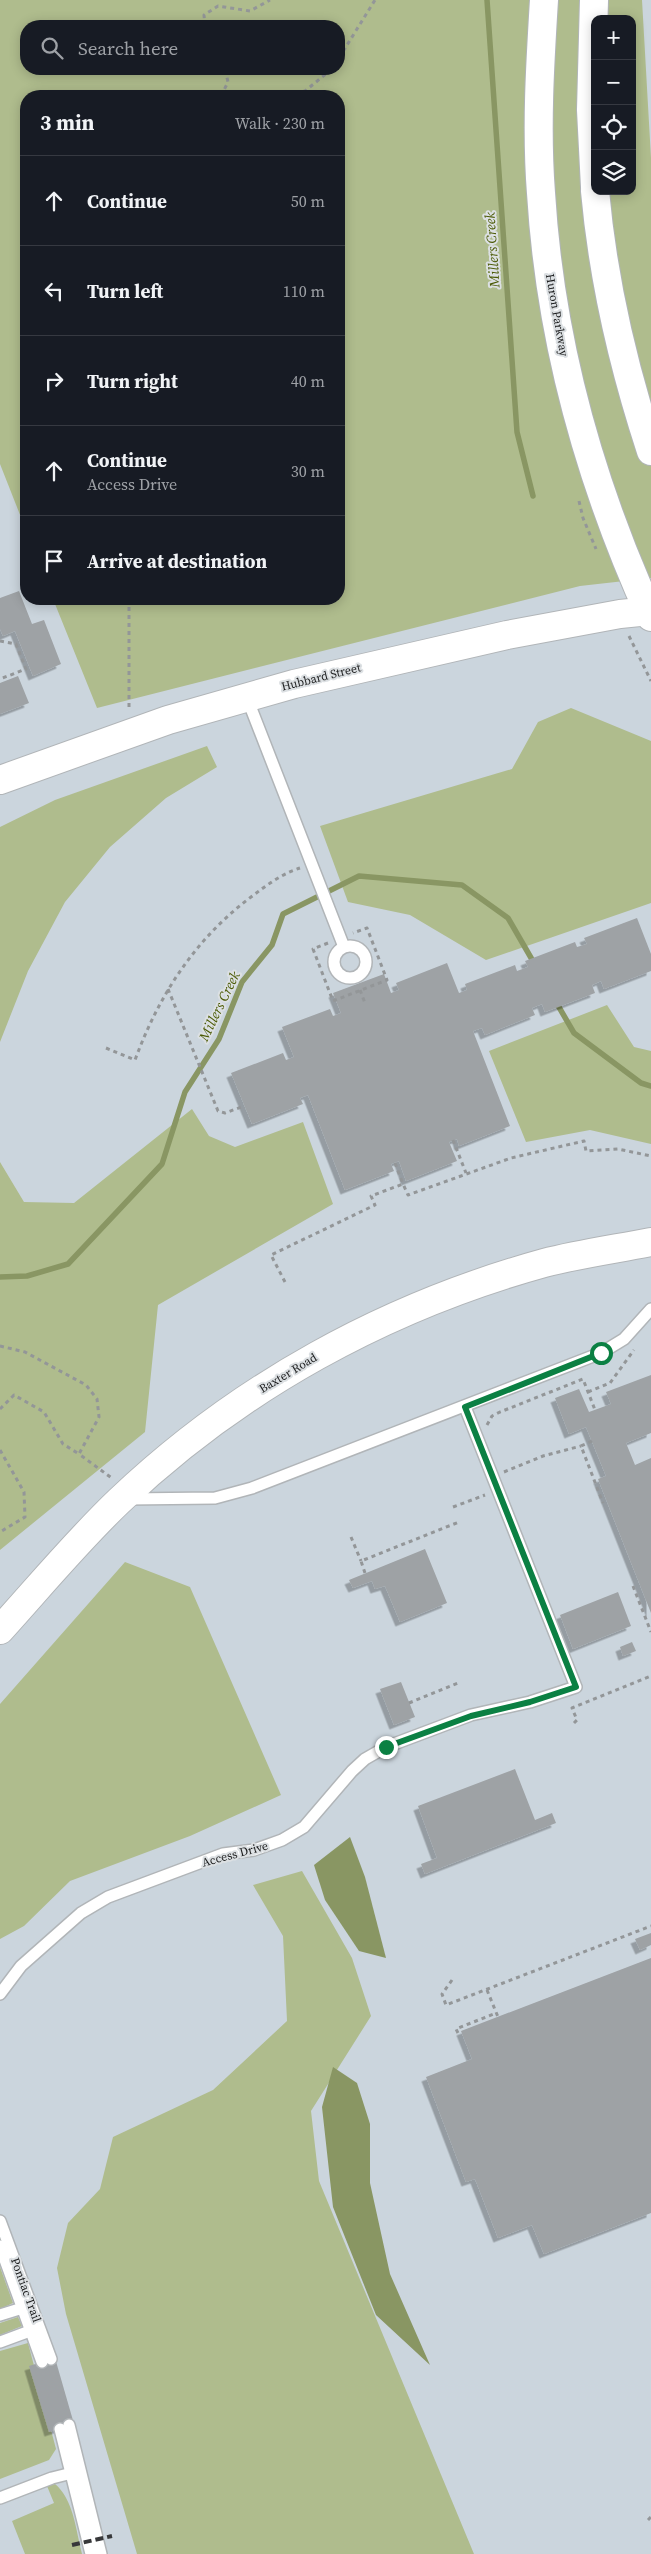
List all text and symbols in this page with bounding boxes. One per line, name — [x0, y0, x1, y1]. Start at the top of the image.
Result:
map controls — [591, 15, 636, 195]
button: + — [591, 15, 636, 60]
search box — [20, 20, 345, 75]
icon: search — [38, 34, 66, 62]
text: Search here — [78, 35, 178, 61]
button: − — [591, 60, 636, 105]
button: locate — [591, 105, 636, 150]
text: 3 min — [40, 108, 95, 137]
text: Walk · 230 m — [235, 112, 325, 134]
button: layers — [591, 150, 636, 195]
icon: ahead — [40, 187, 68, 215]
text: Continue — [87, 188, 167, 214]
text: 50 m — [291, 190, 325, 212]
water label: Millers Creek — [479, 211, 505, 289]
street label: Huron Parkway — [542, 272, 572, 358]
icon: left — [40, 277, 68, 305]
text: Turn left — [87, 278, 163, 304]
text: 110 m — [283, 280, 325, 302]
icon: right — [40, 367, 68, 395]
text: Turn right — [87, 368, 178, 394]
text: 40 m — [291, 370, 325, 392]
text: Continue — [87, 447, 167, 473]
icon: ahead — [40, 457, 68, 485]
text: 30 m — [291, 460, 325, 482]
text: Access Drive — [87, 473, 177, 495]
icon: arrive — [40, 547, 68, 575]
text: Arrive at destination — [87, 548, 267, 574]
street label: Hubbard Street — [279, 659, 363, 695]
water label: Millers Creek — [193, 967, 245, 1045]
route start — [590, 1342, 613, 1365]
street label: Baxter Road — [256, 1349, 320, 1397]
route end — [375, 1736, 398, 1759]
street label: Access Drive — [200, 1838, 270, 1870]
street label: Pontiac Trail — [7, 2255, 45, 2325]

